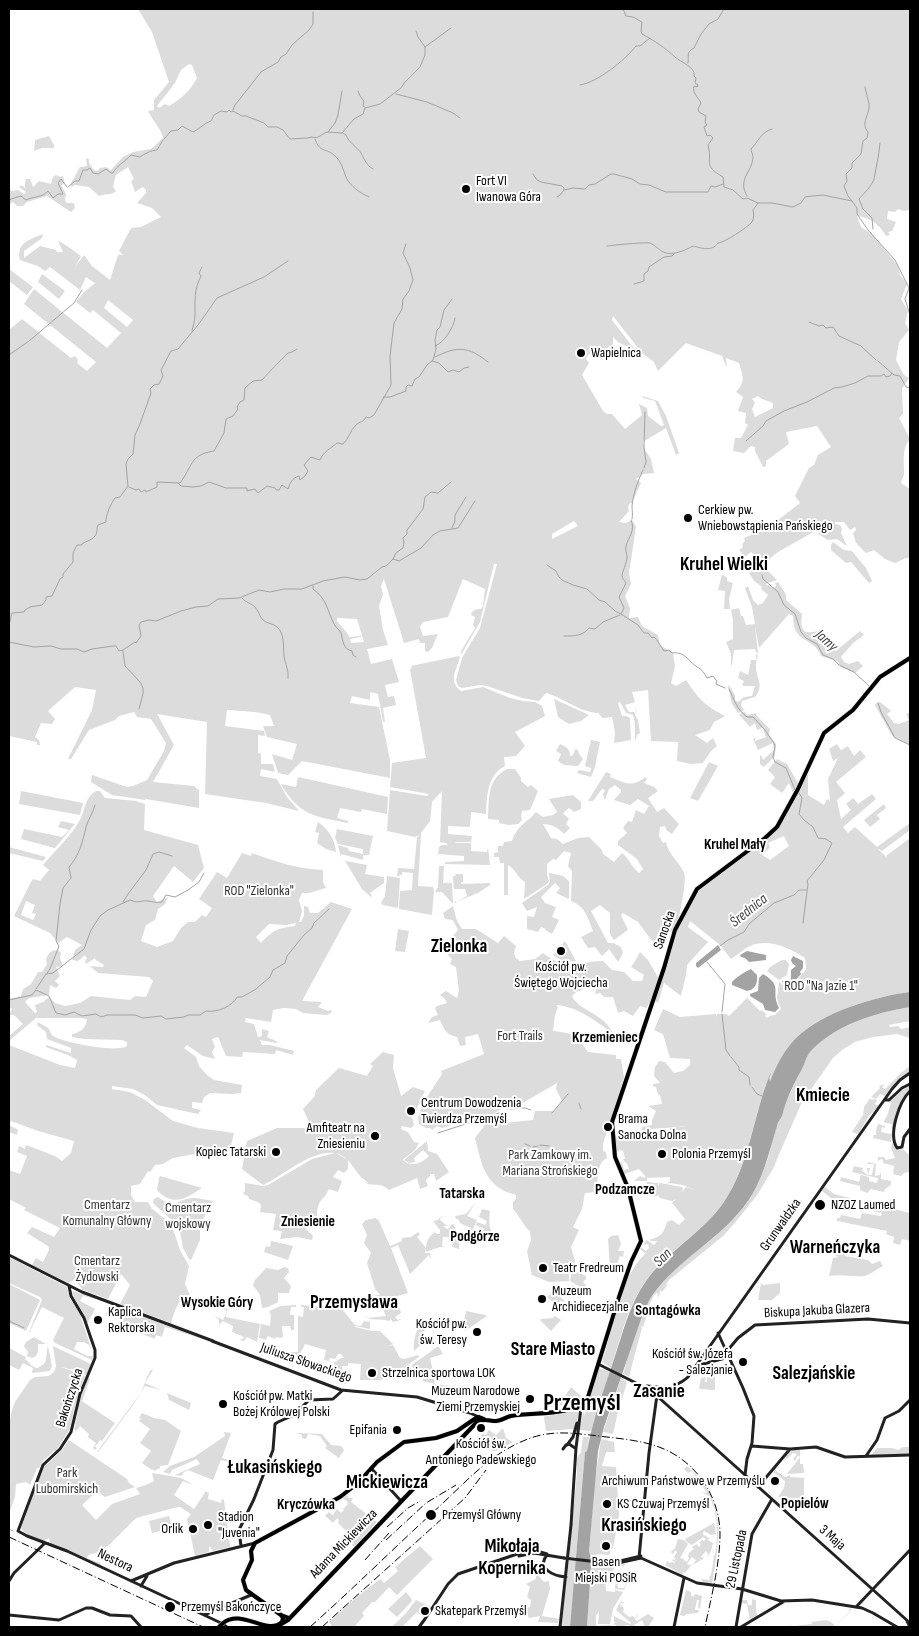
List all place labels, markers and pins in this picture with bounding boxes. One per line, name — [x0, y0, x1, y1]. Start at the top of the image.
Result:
place label: Fort VI Iwanowa Góra — [476, 173, 541, 206]
marker: Fort VI Iwanowa Góra — [460, 183, 472, 195]
place label: Wapielnica — [591, 345, 641, 361]
marker: Wapielnica — [575, 347, 587, 359]
place label: Cerkiew pw. Wniebowstąpienia Pańskiego — [698, 502, 833, 534]
marker: Cerkiew pw. Wniebowstąpienia Pańskiego — [682, 512, 694, 524]
marker: Kościół pw. Świętego Wojciecha — [555, 945, 567, 957]
place label: Kościół pw. Świętego Wojciecha — [514, 959, 608, 992]
place label: Centrum Dowodzenia Twierdza Przemyśl — [421, 1095, 521, 1128]
marker: Centrum Dowodzenia Twierdza Przemyśl — [405, 1105, 417, 1117]
place label: Brama Sanocka Dolna — [618, 1111, 686, 1144]
place label: Amfiteatr na Zniesieniu — [307, 1120, 365, 1152]
marker: Brama Sanocka Dolna — [602, 1121, 614, 1133]
marker: Amfiteatr na Zniesieniu — [369, 1130, 381, 1142]
place label: Kopiec Tatarski — [196, 1144, 266, 1160]
marker: Kopiec Tatarski — [270, 1146, 282, 1158]
place label: Polonia Przemyśl — [672, 1146, 751, 1162]
marker: Polonia Przemyśl — [656, 1148, 668, 1160]
place label: NZOZ Laumed — [831, 1197, 895, 1213]
marker: NZOZ Laumed — [813, 1198, 827, 1212]
place label: Teatr Fredreum — [553, 1260, 624, 1276]
marker: Teatr Fredreum — [537, 1262, 549, 1274]
place label: Muzeum Archidiecezjalne — [552, 1283, 629, 1315]
marker: Muzeum Archidiecezjalne — [536, 1293, 548, 1305]
place label: Kaplica Rektorska — [108, 1304, 155, 1336]
marker: Kaplica Rektorska — [92, 1314, 104, 1326]
place label: Kościół pw. św. Teresy — [416, 1316, 467, 1348]
marker: Kościół pw. św. Teresy — [471, 1326, 483, 1338]
place label: Kościół św. Józefa - Salezjanie — [652, 1346, 733, 1378]
marker: Kościół św. Józefa - Salezjanie — [737, 1356, 749, 1368]
place label: Strzelnica sportowa LOK — [382, 1365, 495, 1381]
marker: Strzelnica sportowa LOK — [366, 1367, 378, 1379]
place label: Muzeum Narodowe Ziemi Przemyskiej — [431, 1383, 520, 1415]
place label: Kościół pw. Matki Bożej Królowej Polski — [233, 1388, 330, 1420]
marker: Muzeum Narodowe Ziemi Przemyskiej — [524, 1393, 536, 1405]
marker: Kościół pw. Matki Bożej Królowej Polski — [217, 1398, 229, 1410]
place label: Epifania — [350, 1422, 387, 1438]
marker: Kościół św. Antoniego Padewskiego — [475, 1422, 487, 1434]
marker: Epifania — [391, 1424, 403, 1436]
place label: Kościół św. Antoniego Padewskiego — [426, 1436, 536, 1468]
place label: Archiwum Państwowe w Przemyślu — [602, 1473, 765, 1489]
marker: Archiwum Państwowe w Przemyślu — [769, 1475, 781, 1487]
place label: KS Czuwaj Przemyśl — [617, 1496, 709, 1512]
marker: KS Czuwaj Przemyśl — [601, 1498, 613, 1510]
place label: Przemyśl Główny — [442, 1507, 521, 1523]
marker: Przemyśl Główny — [424, 1508, 438, 1522]
place label: Stadion "Juvenia" — [218, 1509, 260, 1541]
marker: Stadion "Juvenia" — [202, 1519, 214, 1531]
place label: Orlik — [161, 1521, 183, 1537]
marker: Orlik — [187, 1523, 199, 1535]
marker: Basen Miejski POSiR — [600, 1540, 612, 1552]
place label: Basen Miejski POSiR — [575, 1554, 637, 1586]
place label: Przemyśl Bakończyce — [181, 1599, 281, 1615]
marker: Przemyśl Bakończyce — [163, 1600, 177, 1614]
place label: Skatepark Przemyśl — [435, 1603, 527, 1619]
marker: Skatepark Przemyśl — [419, 1605, 431, 1617]

